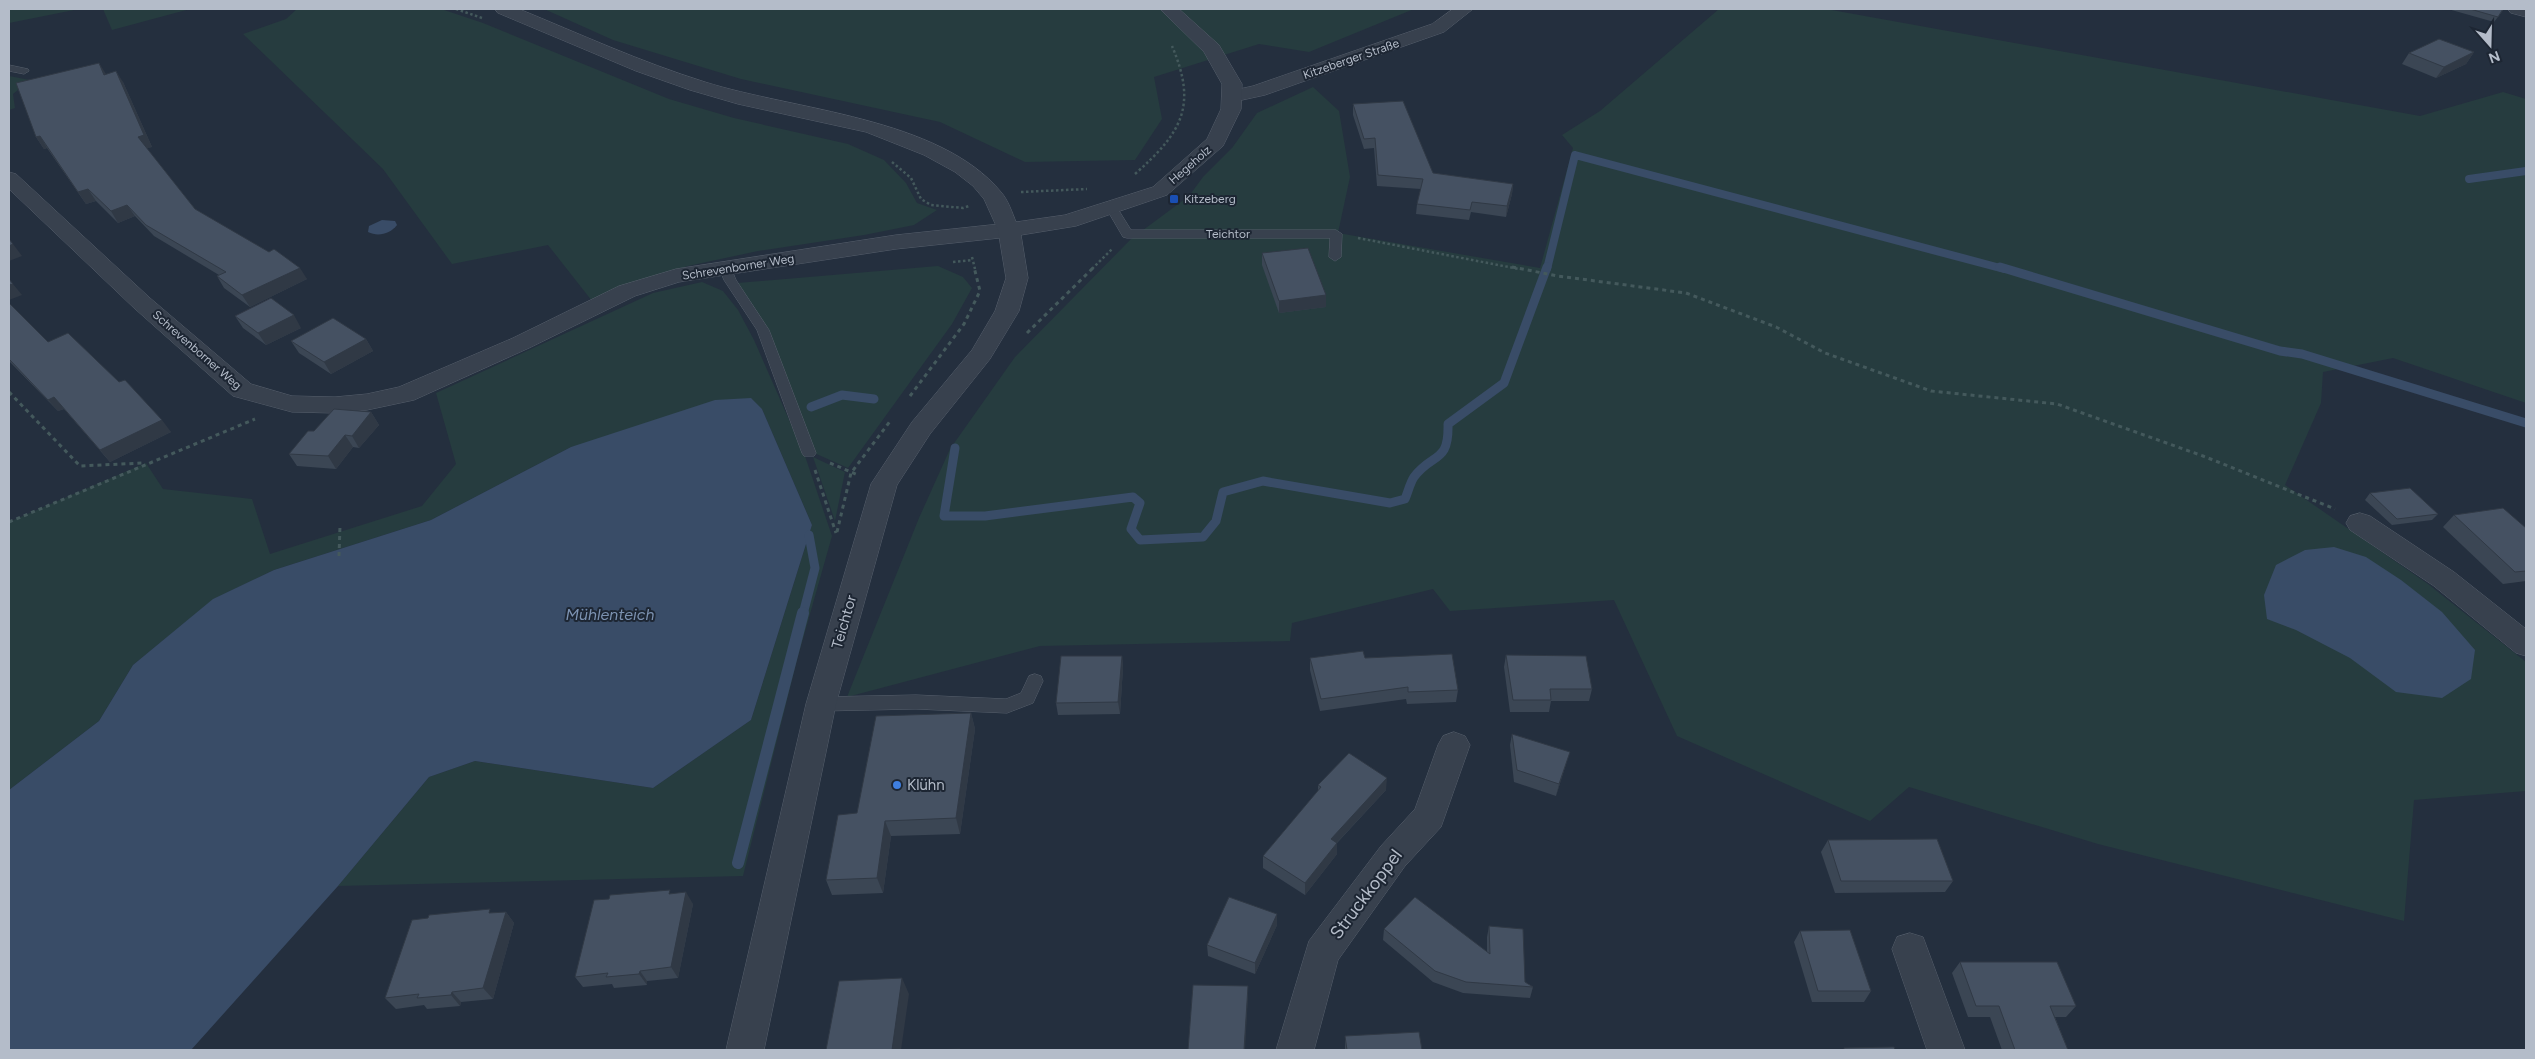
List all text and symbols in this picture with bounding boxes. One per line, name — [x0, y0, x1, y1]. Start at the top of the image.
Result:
north arrow — [2465, 20, 2515, 70]
street label: Kitzeberger Straße — [1301, 36, 1401, 82]
text: N — [2486, 47, 2502, 67]
street label: Hegeholz — [1166, 143, 1214, 187]
place label: Kitzeberg — [1184, 192, 1236, 206]
marker: Kitzeberg — [1168, 193, 1180, 205]
street label: Teichtor — [1206, 227, 1250, 241]
street label: Schrevenborner Weg — [681, 251, 795, 283]
street label: Schrevenborner Weg — [150, 308, 244, 392]
street label: Teichtor — [828, 593, 860, 651]
water label: Mühlenteich — [566, 605, 655, 624]
place label: Klühn — [907, 776, 945, 794]
marker: Klühn — [891, 779, 903, 791]
street label: Struckkoppel — [1325, 845, 1407, 943]

